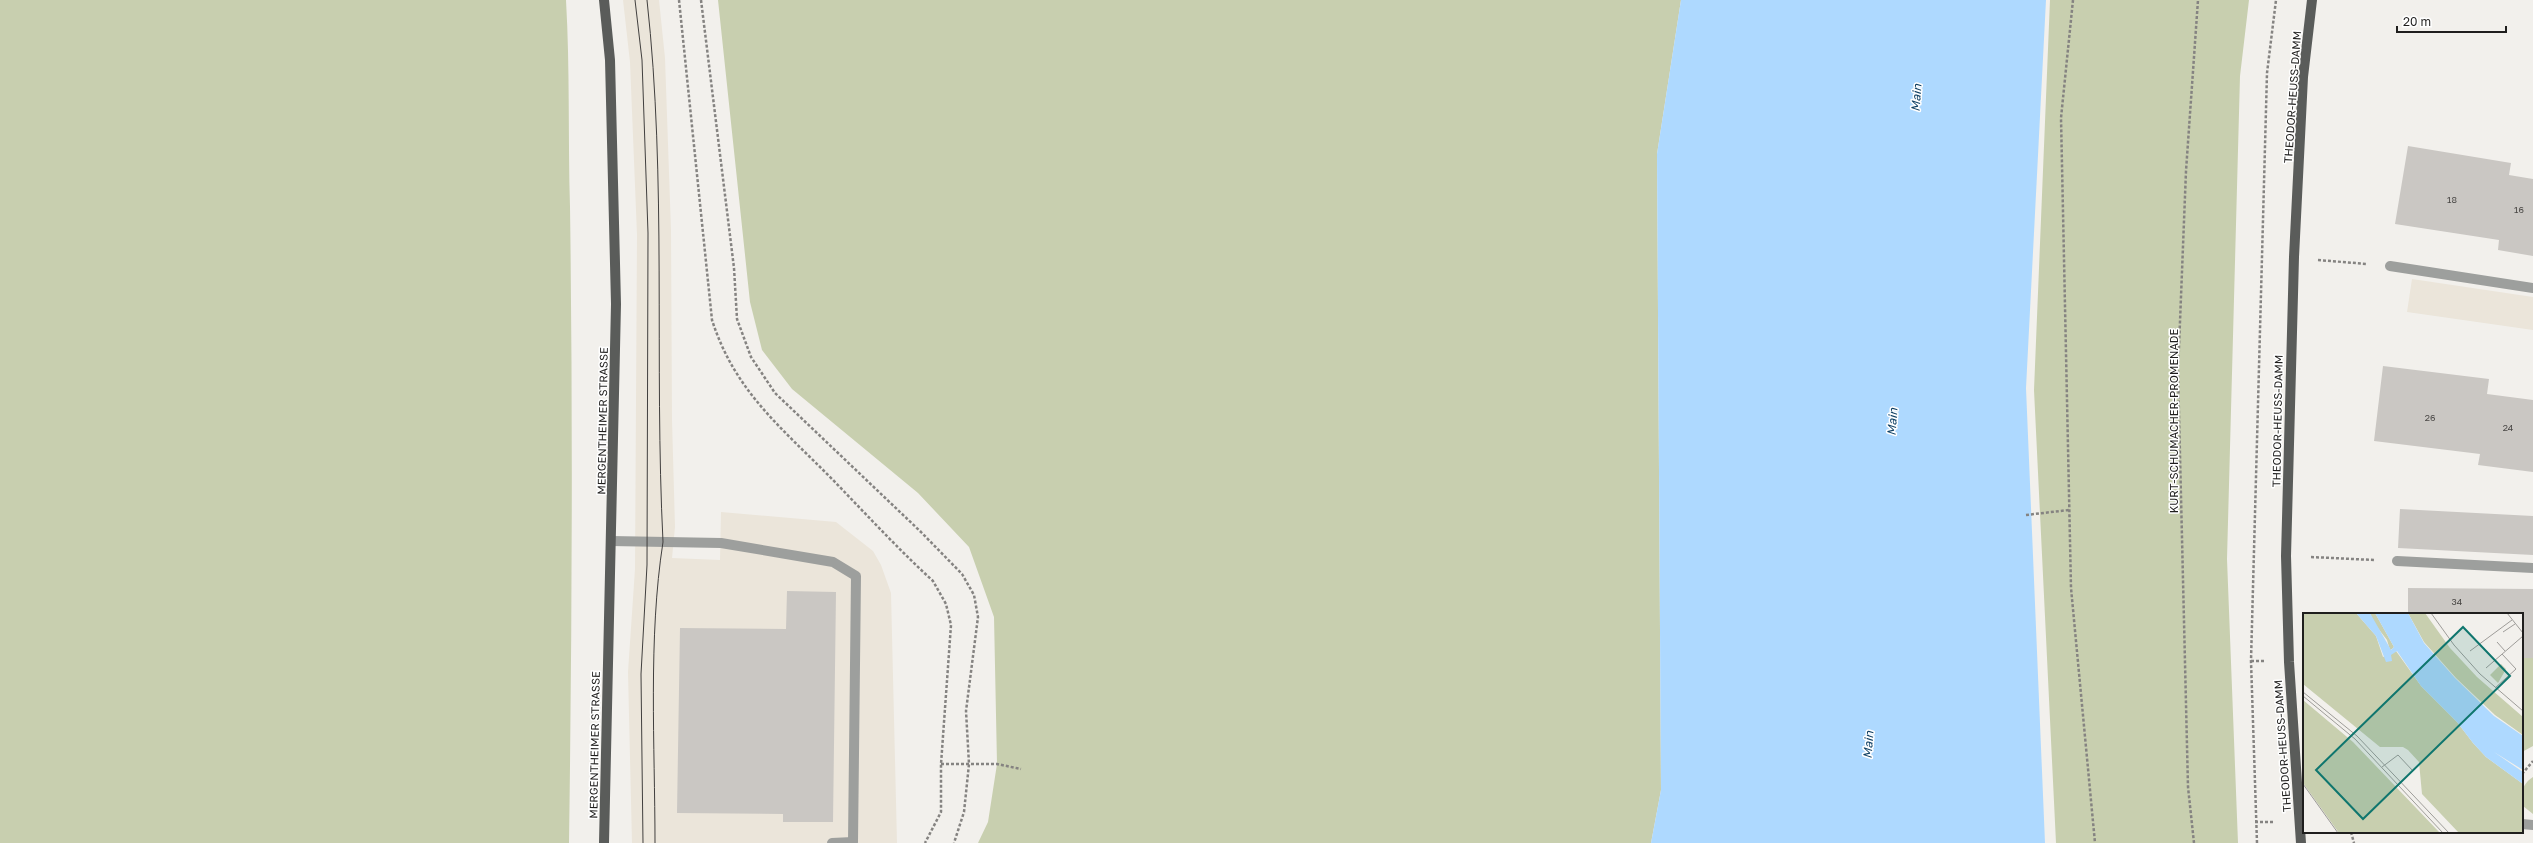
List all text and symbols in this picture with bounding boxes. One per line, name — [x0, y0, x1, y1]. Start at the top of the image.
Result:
scale bar — [2397, 8, 2506, 34]
text: 20 m — [2403, 14, 2431, 29]
street label: THEODOR-HEUSS-DAMM — [2281, 30, 2303, 164]
water label: Main — [1908, 83, 1924, 112]
house number: 18 — [2447, 194, 2457, 205]
house number: 16 — [2514, 204, 2524, 215]
street label: KURT-SCHUMACHER-PROMENADE — [2167, 328, 2180, 513]
street label: MERGENTHEIMER STRASSE — [594, 347, 610, 495]
street label: THEODOR-HEUSS-DAMM — [2269, 355, 2285, 487]
water label: Main — [1884, 407, 1900, 436]
house number: 26 — [2425, 412, 2435, 423]
house number: 24 — [2503, 422, 2514, 433]
house number: 34 — [2452, 596, 2463, 607]
inset map — [2303, 613, 2523, 833]
street label: MERGENTHEIMER STRASSE — [586, 671, 602, 819]
street label: THEODOR-HEUSS-DAMM — [2271, 679, 2293, 813]
water label: Main — [1860, 730, 1876, 759]

